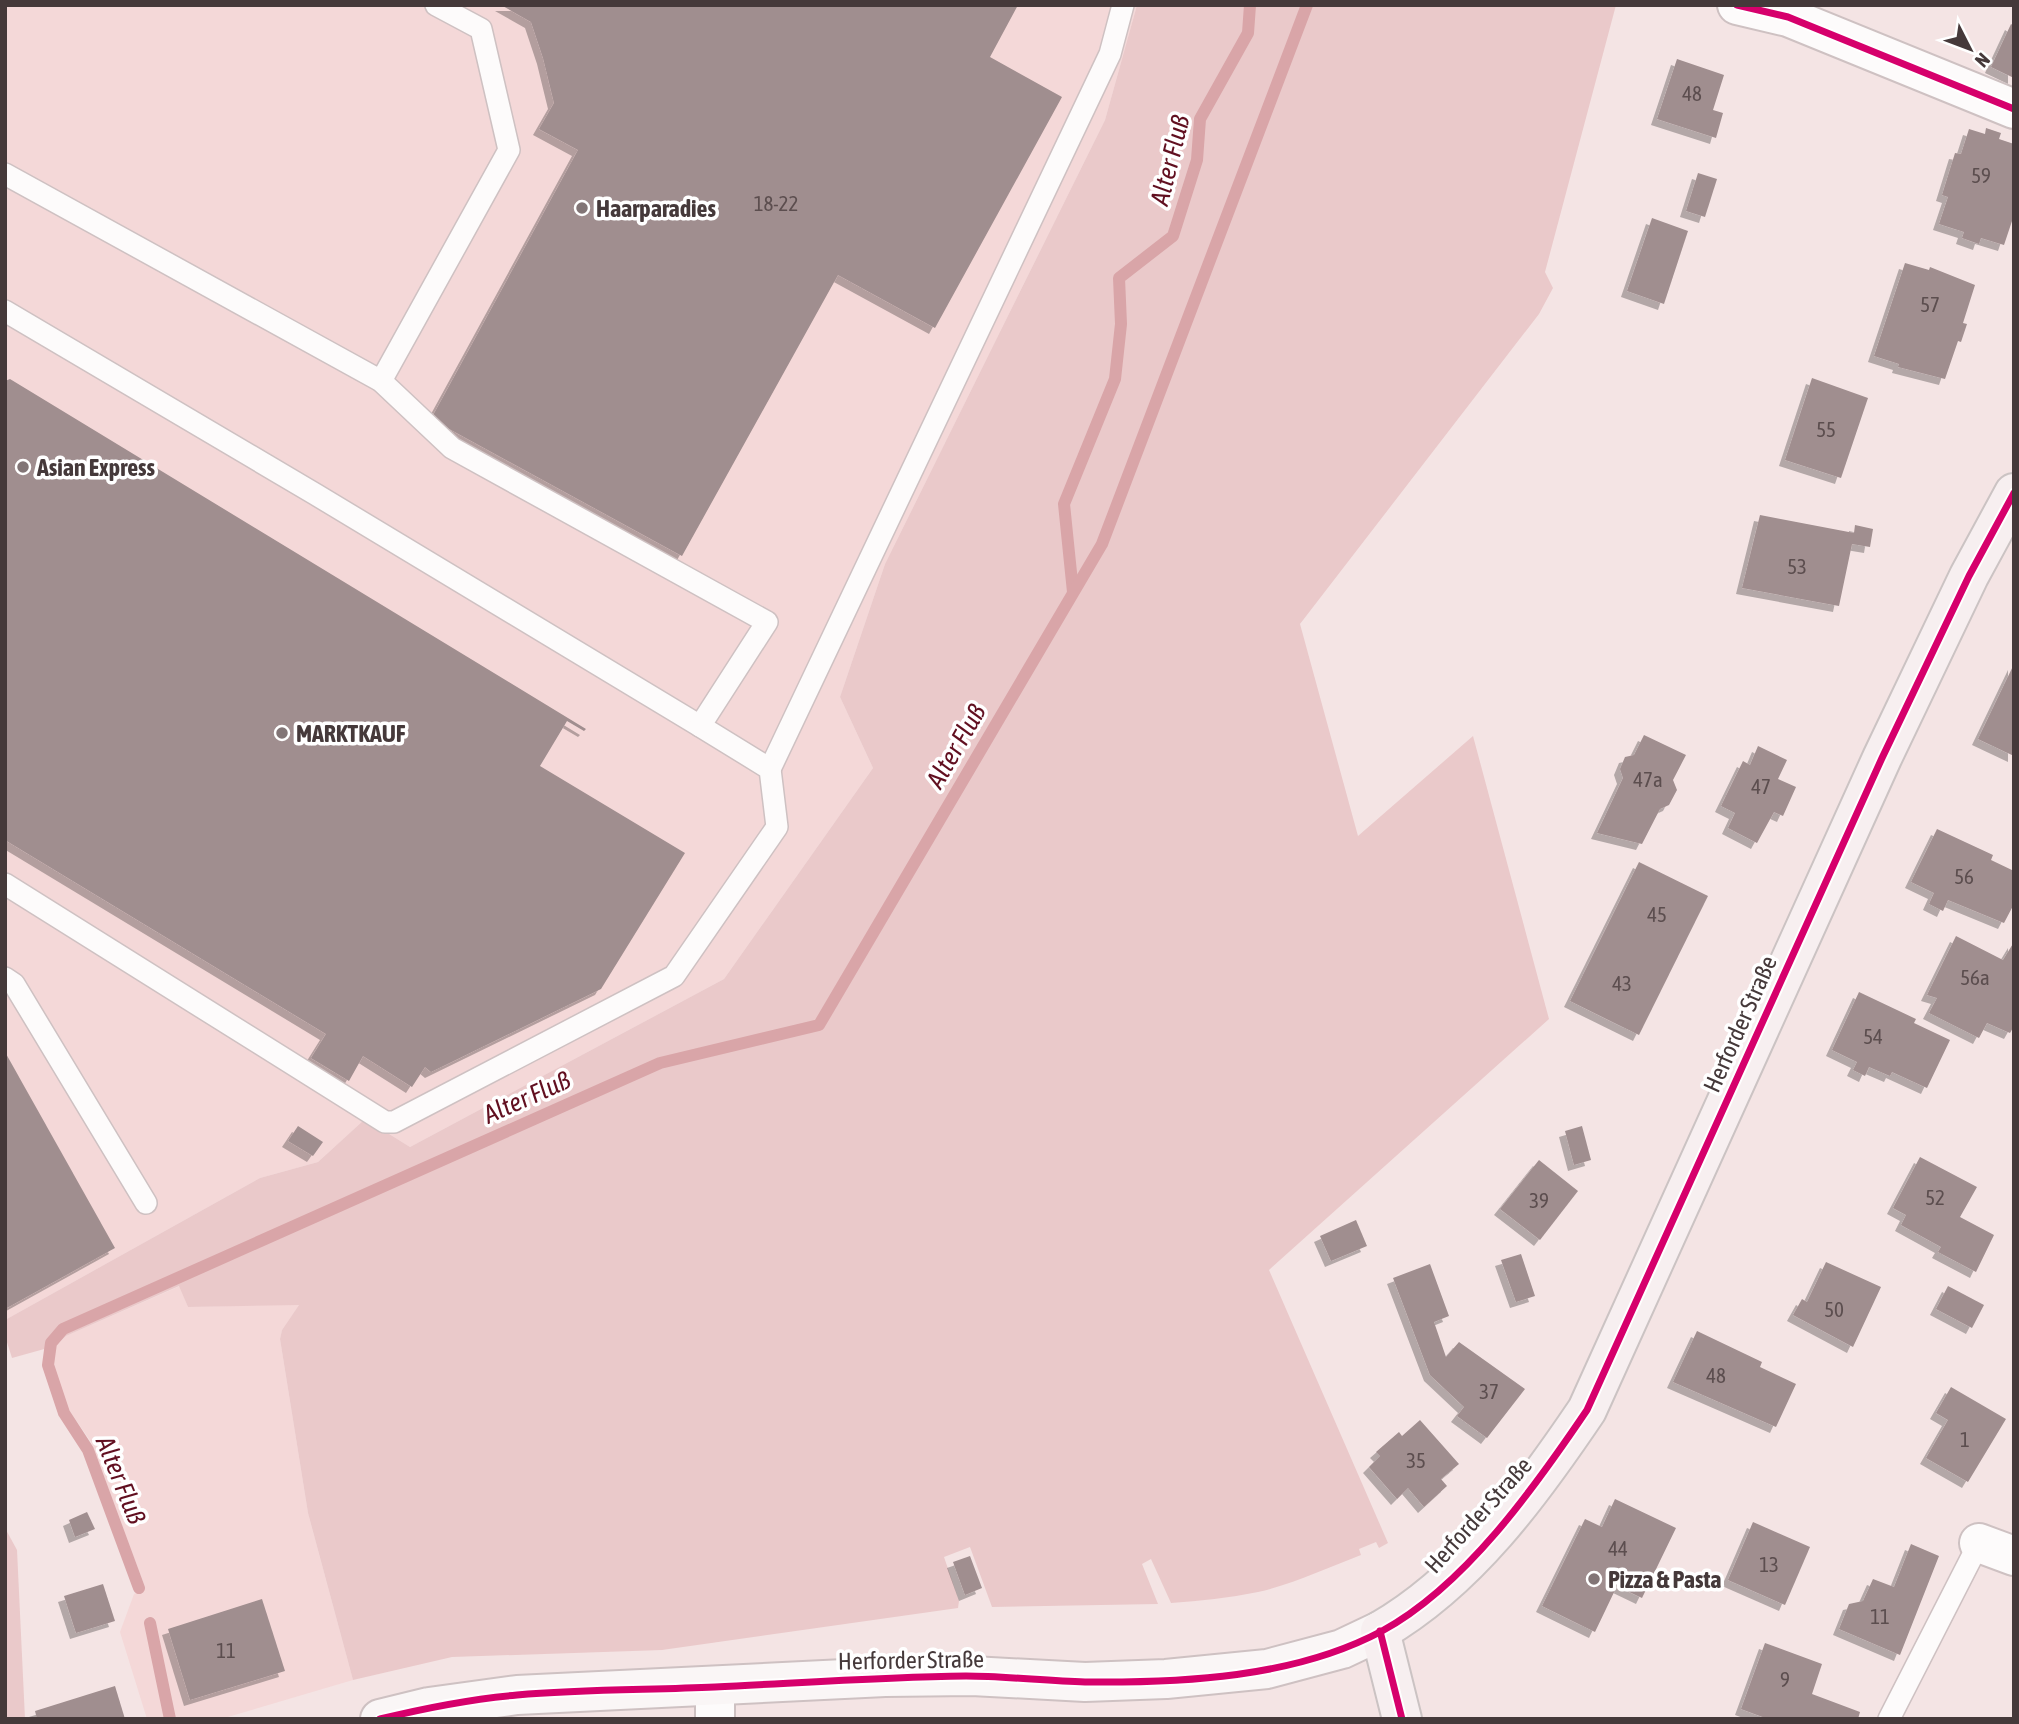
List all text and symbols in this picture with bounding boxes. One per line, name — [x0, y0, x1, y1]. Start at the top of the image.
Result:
north arrow — [1935, 14, 2005, 84]
text: N — [1971, 49, 1995, 72]
house number: 48 — [1682, 81, 1702, 105]
water label: Alter Fluß — [1144, 112, 1196, 209]
house number: 59 — [1971, 163, 1991, 187]
house number: 18-22 — [754, 191, 798, 215]
place label: Haarparadies — [596, 195, 716, 222]
marker: Haarparadies — [574, 200, 590, 216]
house number: 57 — [1920, 292, 1940, 316]
house number: 55 — [1816, 417, 1836, 441]
place label: Asian Express — [36, 454, 156, 481]
marker: Asian Express — [15, 459, 31, 475]
house number: 53 — [1787, 554, 1807, 578]
water label: Alter Fluß — [919, 699, 992, 794]
place label: MARKTKAUF — [296, 720, 406, 747]
marker: MARKTKAUF — [274, 725, 290, 741]
house number: 47a — [1633, 767, 1663, 791]
house number: 47 — [1751, 774, 1771, 798]
house number: 56 — [1954, 864, 1974, 888]
house number: 45 — [1647, 902, 1667, 926]
street label: Herforder Straße — [1698, 952, 1782, 1096]
house number: 56a — [1960, 965, 1990, 989]
house number: 43 — [1612, 971, 1632, 995]
house number: 54 — [1863, 1024, 1883, 1048]
water label: Alter Fluß — [478, 1065, 575, 1130]
house number: 52 — [1925, 1185, 1945, 1209]
house number: 39 — [1529, 1188, 1549, 1212]
house number: 50 — [1824, 1297, 1844, 1321]
house number: 48 — [1706, 1363, 1726, 1387]
house number: 37 — [1479, 1379, 1499, 1403]
house number: 1 — [1960, 1427, 1970, 1451]
water label: Alter Fluß — [89, 1431, 152, 1528]
house number: 35 — [1406, 1448, 1426, 1472]
street label: Herforder Straße — [1419, 1452, 1537, 1578]
house number: 44 — [1608, 1536, 1628, 1560]
house number: 13 — [1759, 1552, 1779, 1576]
place label: Pizza & Pasta — [1608, 1566, 1722, 1593]
marker: Pizza & Pasta — [1586, 1571, 1602, 1587]
house number: 11 — [1870, 1604, 1890, 1628]
house number: 11 — [216, 1638, 236, 1662]
street label: Herforder Straße — [838, 1645, 984, 1675]
house number: 9 — [1780, 1667, 1790, 1691]

